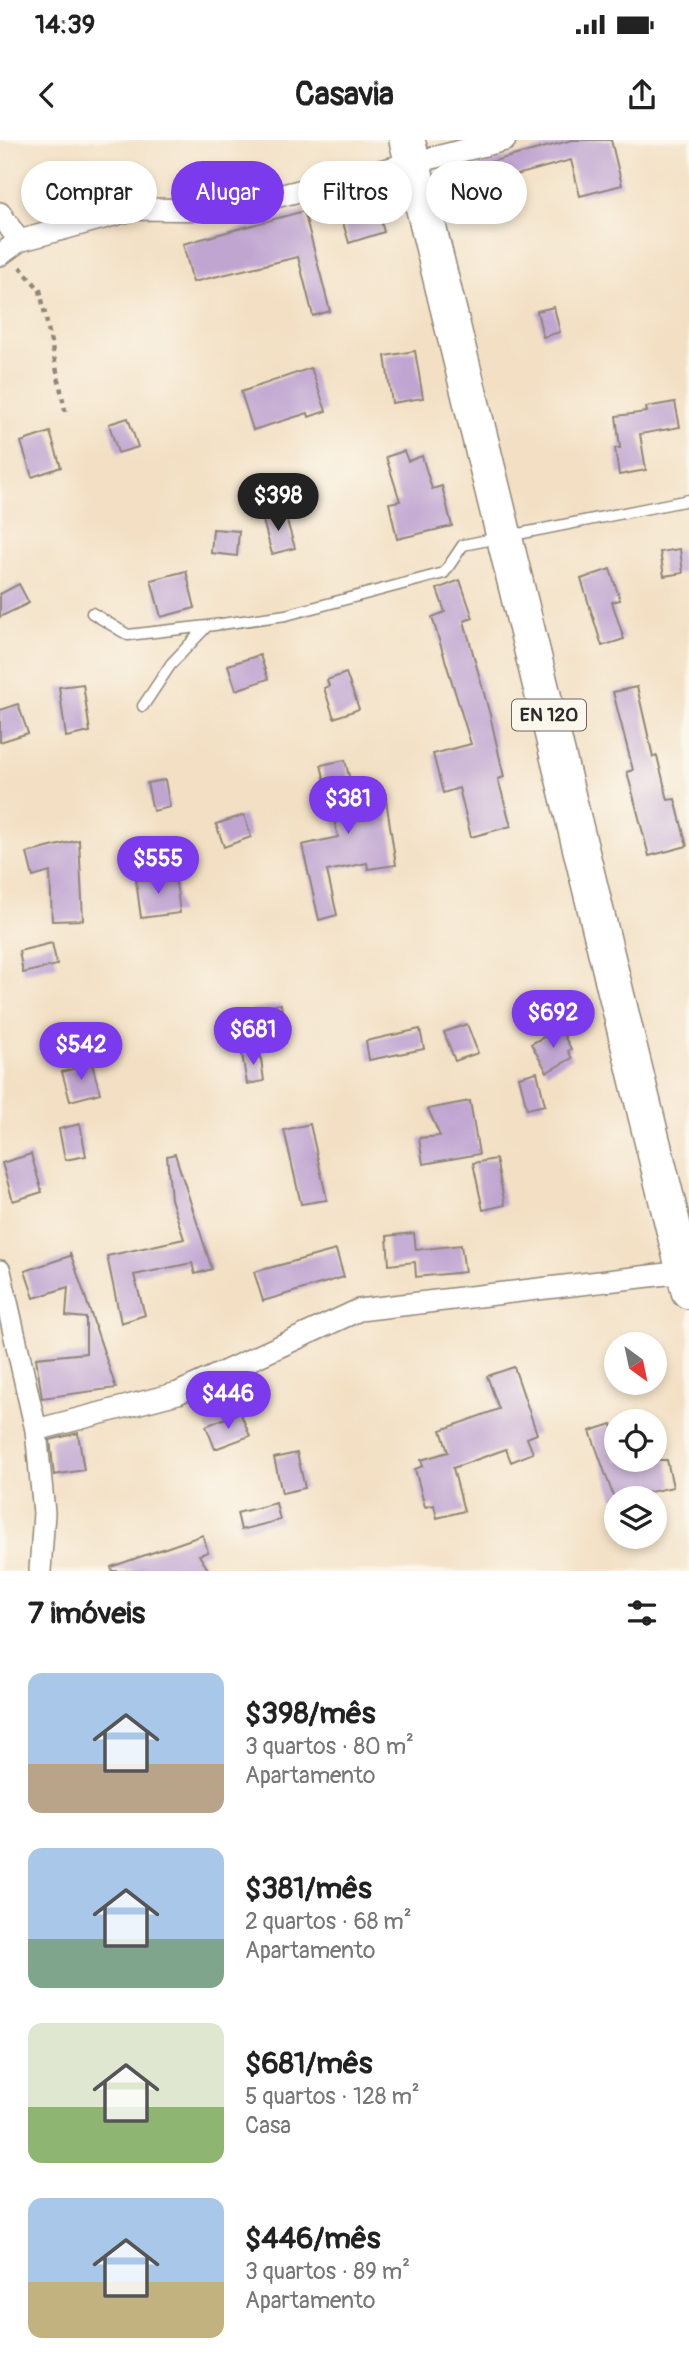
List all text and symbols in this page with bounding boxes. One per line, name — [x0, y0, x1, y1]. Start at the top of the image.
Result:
text: 14:39 — [35, 9, 95, 41]
text: Casavia — [295, 75, 394, 115]
icon: back — [28, 76, 66, 114]
icon: share — [623, 76, 661, 114]
chip: Comprar — [21, 161, 157, 224]
chip: Alugar — [171, 161, 284, 224]
chip: Filtros — [298, 161, 412, 224]
chip: Novo — [426, 161, 527, 224]
pin: $398 — [237, 474, 319, 533]
text: $398 — [254, 481, 302, 510]
road number: EN 120 — [512, 700, 586, 730]
pin: $381 — [307, 776, 389, 836]
text: $381 — [325, 784, 371, 813]
pin: $555 — [117, 836, 199, 896]
text: $555 — [133, 844, 183, 873]
pin: $692 — [512, 990, 594, 1050]
text: $692 — [528, 998, 578, 1027]
pin: $681 — [212, 1007, 294, 1067]
text: $681 — [230, 1015, 276, 1044]
pin: $542 — [40, 1023, 122, 1082]
text: $542 — [55, 1030, 107, 1059]
north arrow — [604, 1332, 667, 1395]
map controls — [604, 1332, 667, 1549]
pin: $446 — [187, 1372, 269, 1431]
text: $446 — [202, 1379, 254, 1408]
button: locate — [604, 1409, 667, 1472]
button: layers — [604, 1486, 667, 1549]
icon: filters — [623, 1594, 661, 1632]
text: 7 imóveis — [28, 1595, 145, 1632]
text: $398/mês — [245, 1695, 375, 1732]
icon: home — [84, 1701, 168, 1785]
text: 3 quartos · 80 m² — [245, 1732, 414, 1761]
text: Apartamento — [245, 1761, 375, 1790]
text: $381/mês — [245, 1870, 372, 1907]
icon: home — [84, 1876, 168, 1960]
text: 2 quartos · 68 m² — [245, 1907, 412, 1936]
text: Apartamento — [245, 1936, 375, 1965]
text: $681/mês — [245, 2045, 372, 2082]
icon: home — [84, 2051, 168, 2135]
text: 5 quartos · 128 m² — [245, 2082, 420, 2111]
text: Casa — [245, 2111, 291, 2140]
text: $446/mês — [245, 2220, 380, 2257]
icon: home — [84, 2226, 168, 2310]
text: 3 quartos · 89 m² — [245, 2257, 410, 2286]
text: Apartamento — [245, 2286, 375, 2315]

